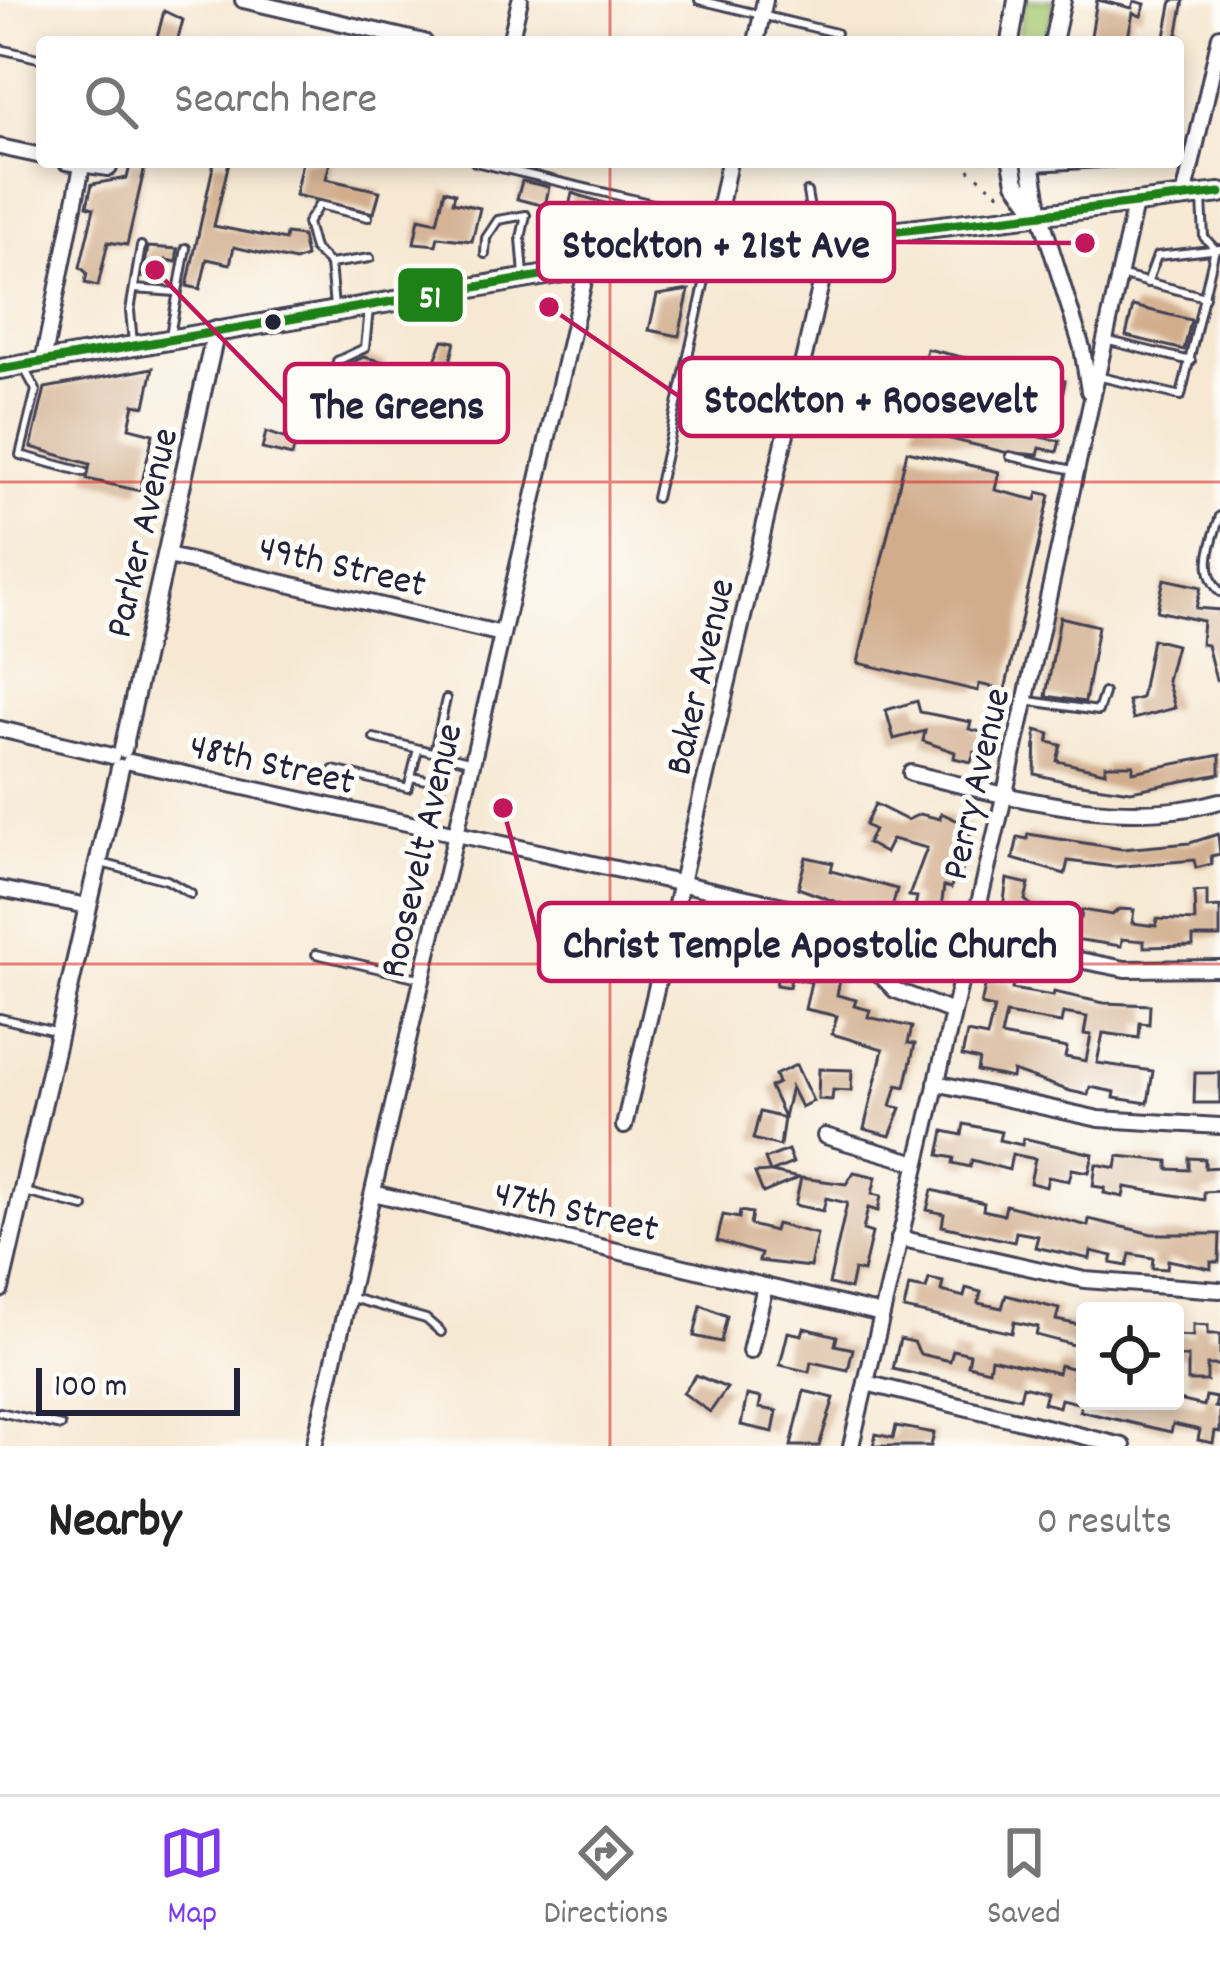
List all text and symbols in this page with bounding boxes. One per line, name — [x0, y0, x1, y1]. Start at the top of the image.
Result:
search box — [36, 36, 1184, 168]
icon: search — [78, 69, 144, 135]
text: Search here — [174, 70, 377, 134]
callout: Stockton + 21st Ave — [538, 203, 894, 281]
text: Stockton + 21st Ave — [562, 219, 870, 279]
line badge: 51 — [396, 266, 465, 324]
text: 51 — [419, 277, 441, 324]
unlabelled marker — [262, 311, 284, 333]
callout: Stockton + Roosevelt — [680, 358, 1062, 436]
callout: The Greens — [285, 364, 508, 442]
text: Stockton + Roosevelt — [704, 374, 1038, 434]
text: The Greens — [310, 380, 484, 440]
street label: Parker Avenue — [94, 423, 196, 644]
street label: 49th Street — [253, 523, 431, 615]
street label: Baker Avenue — [654, 574, 753, 781]
street label: Perry Avenue — [931, 683, 1028, 886]
street label: Roosevelt Avenue — [368, 719, 480, 984]
street label: 48th Street — [184, 722, 359, 813]
callout: Christ Temple Apostolic Church — [539, 903, 1081, 981]
text: Christ Temple Apostolic Church — [563, 919, 1057, 979]
street label: 47th Street — [488, 1169, 663, 1260]
map controls — [1076, 1302, 1184, 1410]
button: locate — [1076, 1302, 1184, 1410]
scale bar — [36, 1362, 240, 1415]
text: 100 m — [54, 1365, 127, 1412]
text: Nearby — [48, 1488, 181, 1560]
text: 0 results — [1037, 1497, 1172, 1552]
tab: Map — [159, 1820, 225, 1939]
tab: Directions — [544, 1820, 669, 1939]
tab: Saved — [987, 1820, 1061, 1939]

